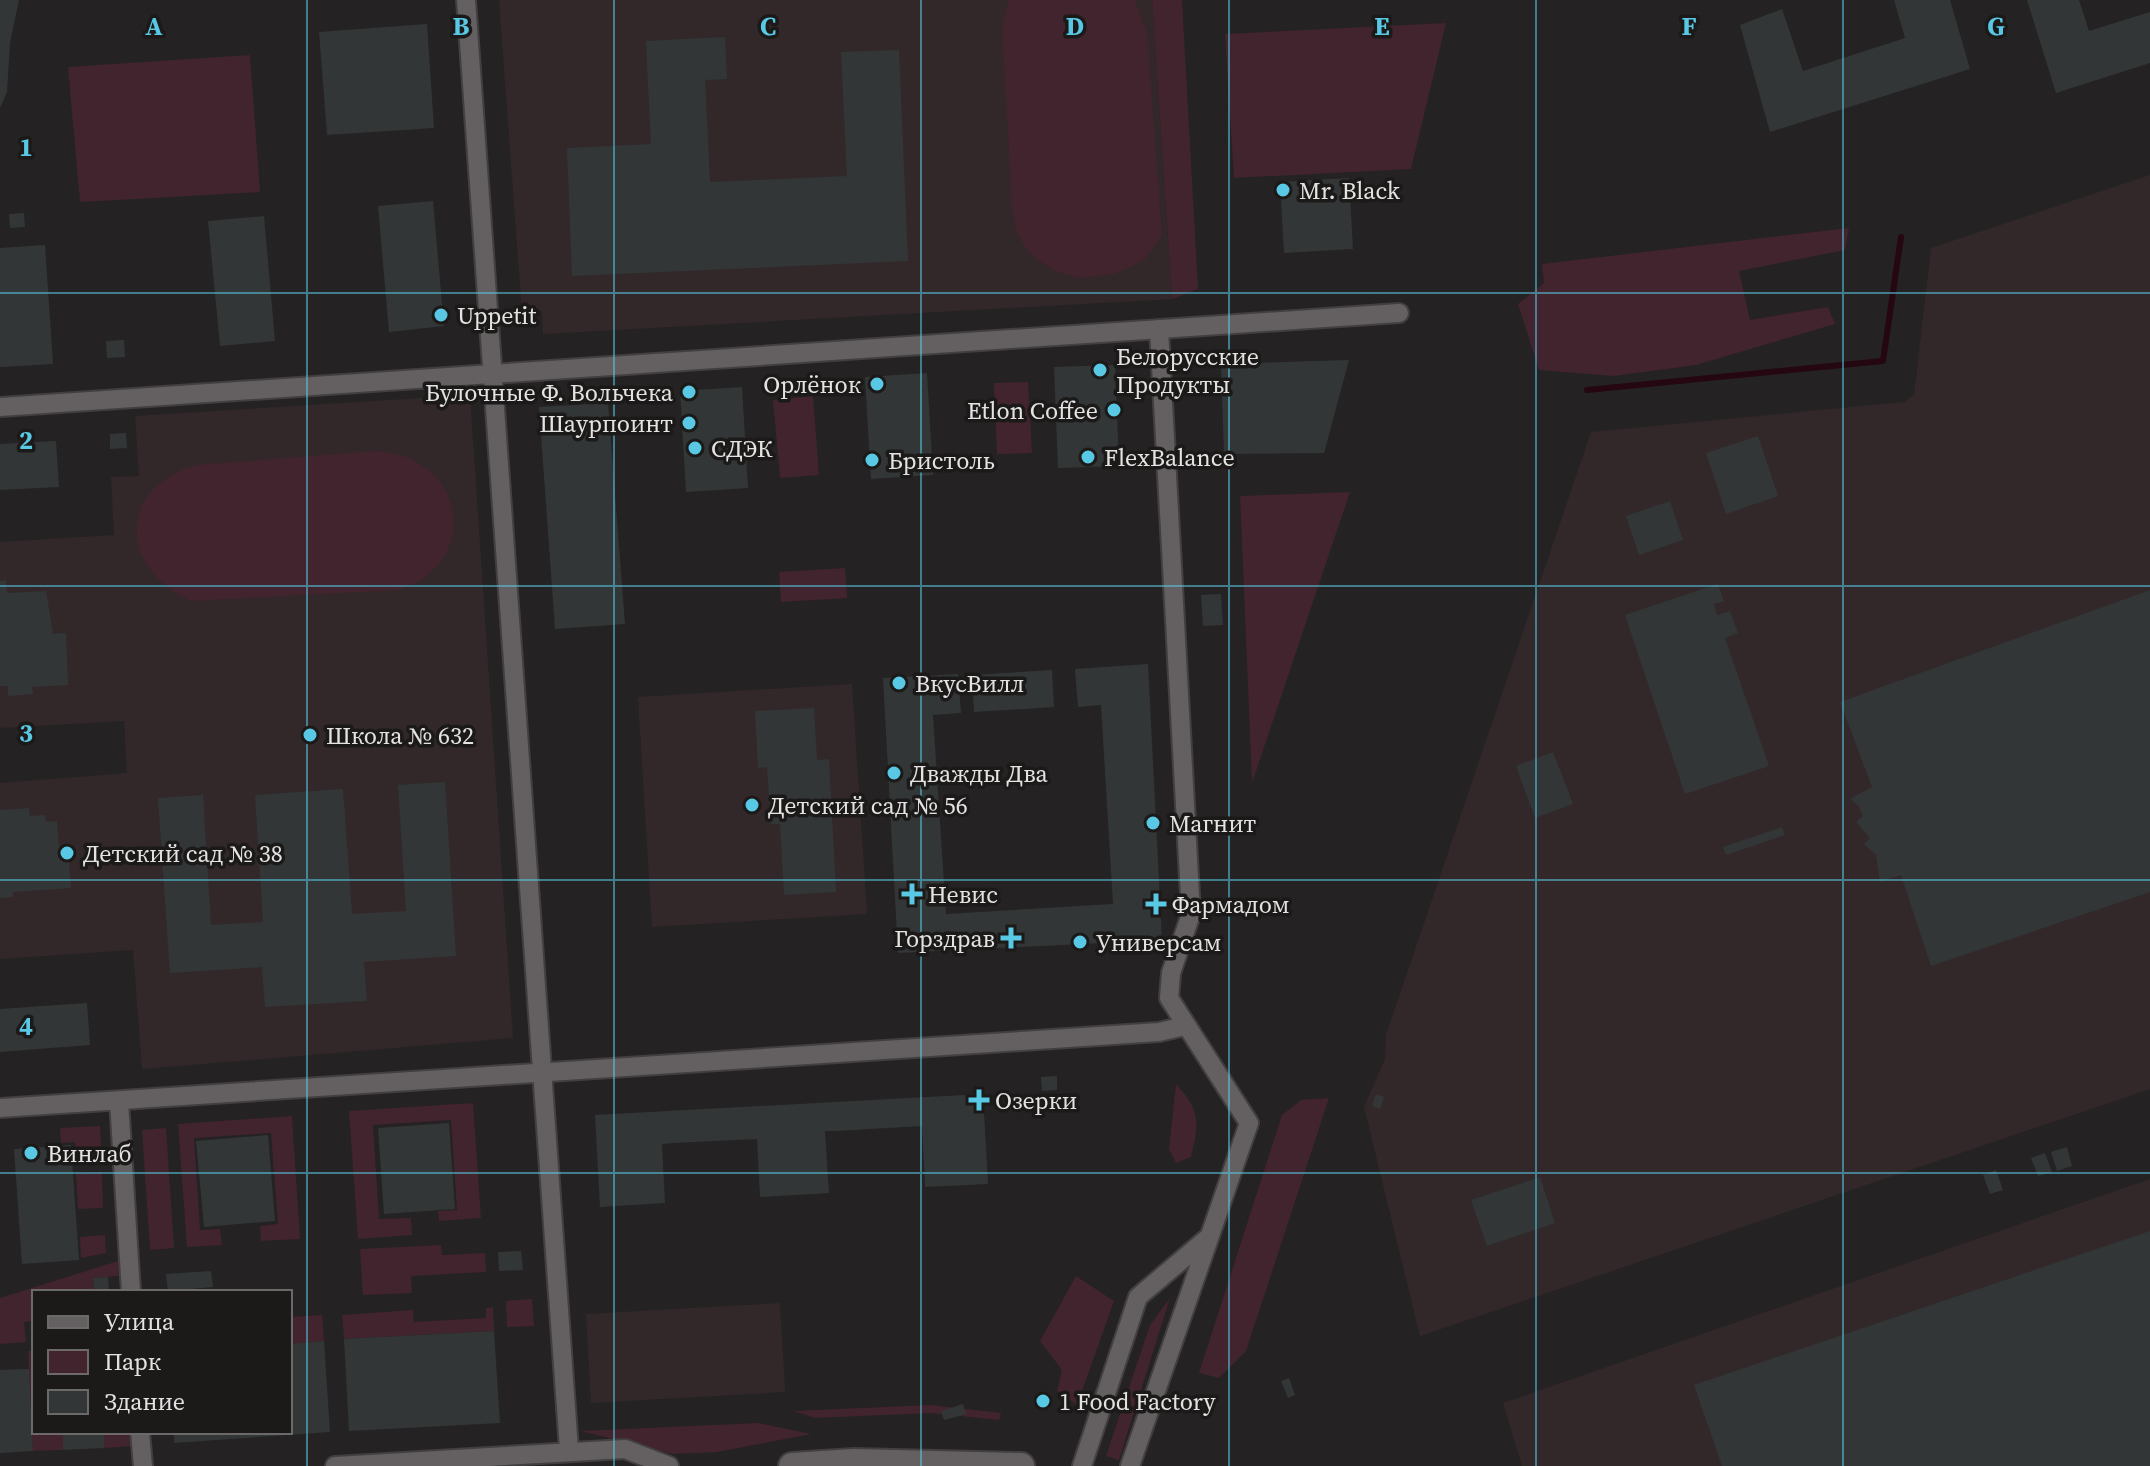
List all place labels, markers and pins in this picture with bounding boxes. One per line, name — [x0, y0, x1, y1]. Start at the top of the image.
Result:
place label: Mr. Black — [1299, 174, 1401, 207]
marker: Mr. Black — [1274, 181, 1292, 199]
place label: Uppetit — [457, 299, 536, 332]
marker: Uppetit — [432, 306, 450, 324]
place label: Белорусские Продукты — [1116, 340, 1259, 401]
marker: Белорусские Продукты — [1091, 361, 1109, 379]
place label: Орлёнок — [763, 368, 861, 401]
marker: Орлёнок — [868, 375, 886, 393]
place label: Булочные Ф. Вольчека — [425, 376, 674, 409]
marker: Булочные Ф. Вольчека — [680, 383, 698, 401]
place label: Etlon Coffee — [967, 394, 1098, 427]
marker: Etlon Coffee — [1105, 401, 1123, 419]
place label: Шаурпоинт — [539, 407, 673, 440]
marker: Шаурпоинт — [680, 414, 698, 432]
place label: СДЭК — [711, 432, 773, 465]
marker: СДЭК — [686, 439, 704, 457]
place label: FlexBalance — [1104, 441, 1235, 474]
place label: Бристоль — [888, 444, 995, 477]
marker: FlexBalance — [1079, 448, 1097, 466]
marker: Бристоль — [863, 451, 881, 469]
place label: ВкусВилл — [915, 667, 1024, 700]
marker: ВкусВилл — [890, 674, 908, 692]
place label: Школа № 632 — [326, 719, 474, 752]
marker: Школа № 632 — [301, 726, 319, 744]
place label: Дважды Два — [910, 757, 1049, 790]
marker: Дважды Два — [885, 764, 903, 782]
place label: Детский сад № 56 — [768, 789, 968, 822]
marker: Детский сад № 56 — [743, 796, 761, 814]
place label: Магнит — [1169, 807, 1256, 840]
marker: Магнит — [1144, 814, 1162, 832]
place label: Детский сад № 38 — [83, 837, 283, 870]
marker: Детский сад № 38 — [58, 844, 76, 862]
place label: Невис — [928, 878, 998, 911]
marker: Невис — [903, 885, 921, 903]
place label: Фармадом — [1172, 888, 1290, 921]
marker: Фармадом — [1147, 895, 1165, 913]
place label: Горздрав — [894, 922, 995, 955]
place label: Универсам — [1096, 926, 1221, 959]
marker: Горздрав — [1002, 929, 1020, 947]
marker: Универсам — [1071, 933, 1089, 951]
place label: Озерки — [995, 1084, 1077, 1117]
marker: Озерки — [970, 1091, 988, 1109]
place label: Винлаб — [47, 1137, 132, 1170]
marker: Винлаб — [22, 1144, 40, 1162]
place label: 1 Food Factory — [1059, 1385, 1216, 1418]
marker: 1 Food Factory — [1034, 1392, 1052, 1410]

